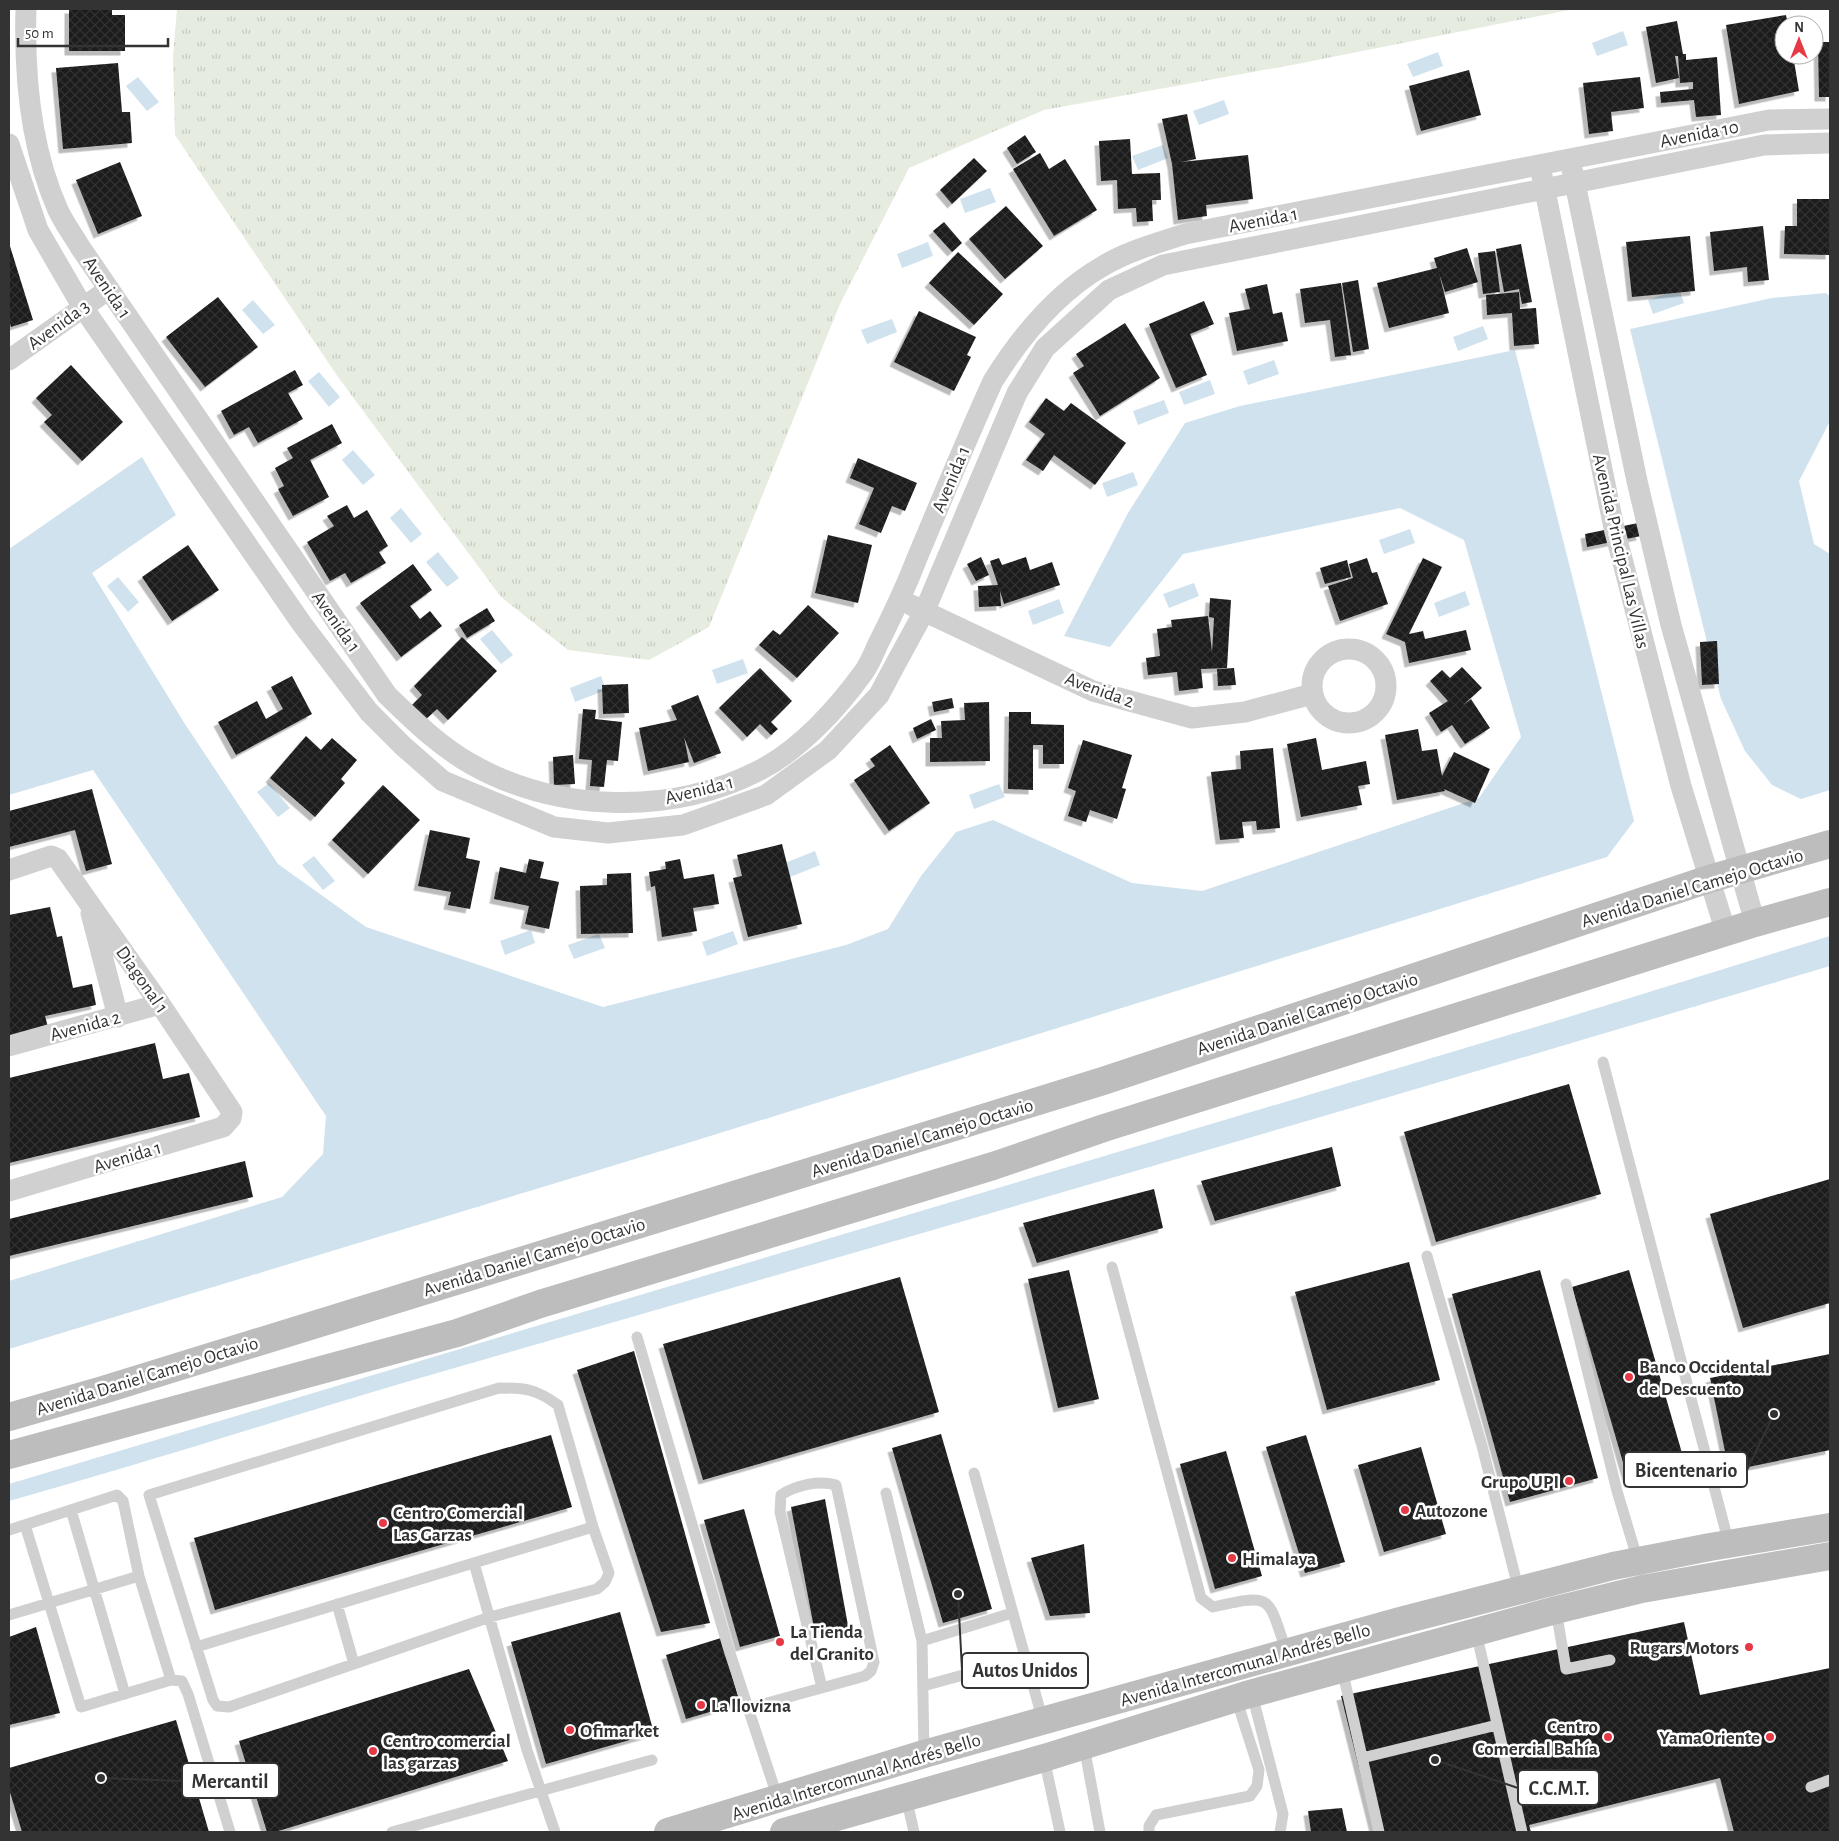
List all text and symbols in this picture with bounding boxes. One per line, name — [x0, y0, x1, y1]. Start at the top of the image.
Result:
scale bar — [18, 15, 168, 47]
north arrow — [1774, 15, 1824, 65]
text: N — [1794, 21, 1804, 35]
text: 50 m — [25, 26, 54, 41]
street label: Avenida 10 — [1658, 118, 1740, 151]
street label: Avenida 1 — [1227, 204, 1299, 236]
street label: Avenida 1 — [79, 254, 134, 322]
street label: Avenida 3 — [25, 297, 93, 354]
street label: Avenida 1 — [929, 444, 974, 515]
street label: Avenida Principal Las Villas — [1589, 452, 1652, 650]
street label: Avenida 1 — [308, 588, 364, 656]
street label: Avenida 2 — [1062, 669, 1137, 712]
street label: Avenida 1 — [663, 773, 736, 808]
street label: Avenida Daniel Camejo Octavio — [1579, 846, 1806, 931]
street label: Diagonal 1 — [112, 943, 172, 1017]
street label: Avenida Daniel Camejo Octavio — [1195, 970, 1420, 1059]
street label: Avenida 2 — [48, 1008, 123, 1045]
street label: Avenida Daniel Camejo Octavio — [809, 1096, 1036, 1181]
street label: Avenida 1 — [91, 1138, 164, 1177]
street label: Avenida Daniel Camejo Octavio — [421, 1215, 648, 1300]
street label: Avenida Daniel Camejo Octavio — [34, 1334, 261, 1419]
place label: Banco Occidental de Descuento — [1639, 1358, 1770, 1399]
marker: Banco Occidental de Descuento — [1623, 1371, 1635, 1383]
callout: Bicentenario — [1624, 1452, 1747, 1487]
text: Bicentenario — [1635, 1461, 1737, 1481]
place label: Grupo UPI — [1481, 1473, 1559, 1492]
marker: Grupo UPI — [1563, 1475, 1575, 1487]
place label: Autozone — [1415, 1502, 1488, 1521]
place label: Centro Comercial Las Garzas — [393, 1504, 523, 1545]
marker: Autozone — [1399, 1504, 1411, 1516]
marker: Centro Comercial Las Garzas — [377, 1517, 389, 1529]
place label: Himalaya — [1242, 1550, 1316, 1569]
marker: Himalaya — [1226, 1552, 1238, 1564]
street label: Avenida Intercomunal Andrés Bello — [1118, 1621, 1373, 1710]
place label: La Tienda del Granito — [790, 1623, 874, 1664]
marker: La Tienda del Granito — [774, 1636, 786, 1648]
place label: Rugars Motors — [1629, 1639, 1739, 1658]
marker: Rugars Motors — [1743, 1641, 1755, 1653]
callout: Autos Unidos — [962, 1653, 1088, 1688]
text: Autos Unidos — [972, 1661, 1078, 1681]
place label: La llovizna — [711, 1697, 791, 1716]
marker: La llovizna — [695, 1699, 707, 1711]
place label: Centro Comercial Bahía — [1475, 1718, 1598, 1759]
place label: Ofimarket — [580, 1722, 659, 1741]
marker: Ofimarket — [564, 1724, 576, 1736]
place label: YamaOriente — [1659, 1729, 1760, 1748]
street label: Avenida Intercomunal Andrés Bello — [730, 1730, 983, 1824]
marker: Centro Comercial Bahía — [1602, 1731, 1614, 1743]
marker: YamaOriente — [1764, 1731, 1776, 1743]
place label: Centro comercial las garzas — [383, 1732, 511, 1773]
marker: Centro comercial las garzas — [367, 1745, 379, 1757]
callout: Mercantil — [182, 1763, 279, 1798]
callout: C.C.M.T. — [1518, 1770, 1599, 1805]
text: Mercantil — [192, 1772, 268, 1792]
text: C.C.M.T. — [1528, 1779, 1590, 1799]

